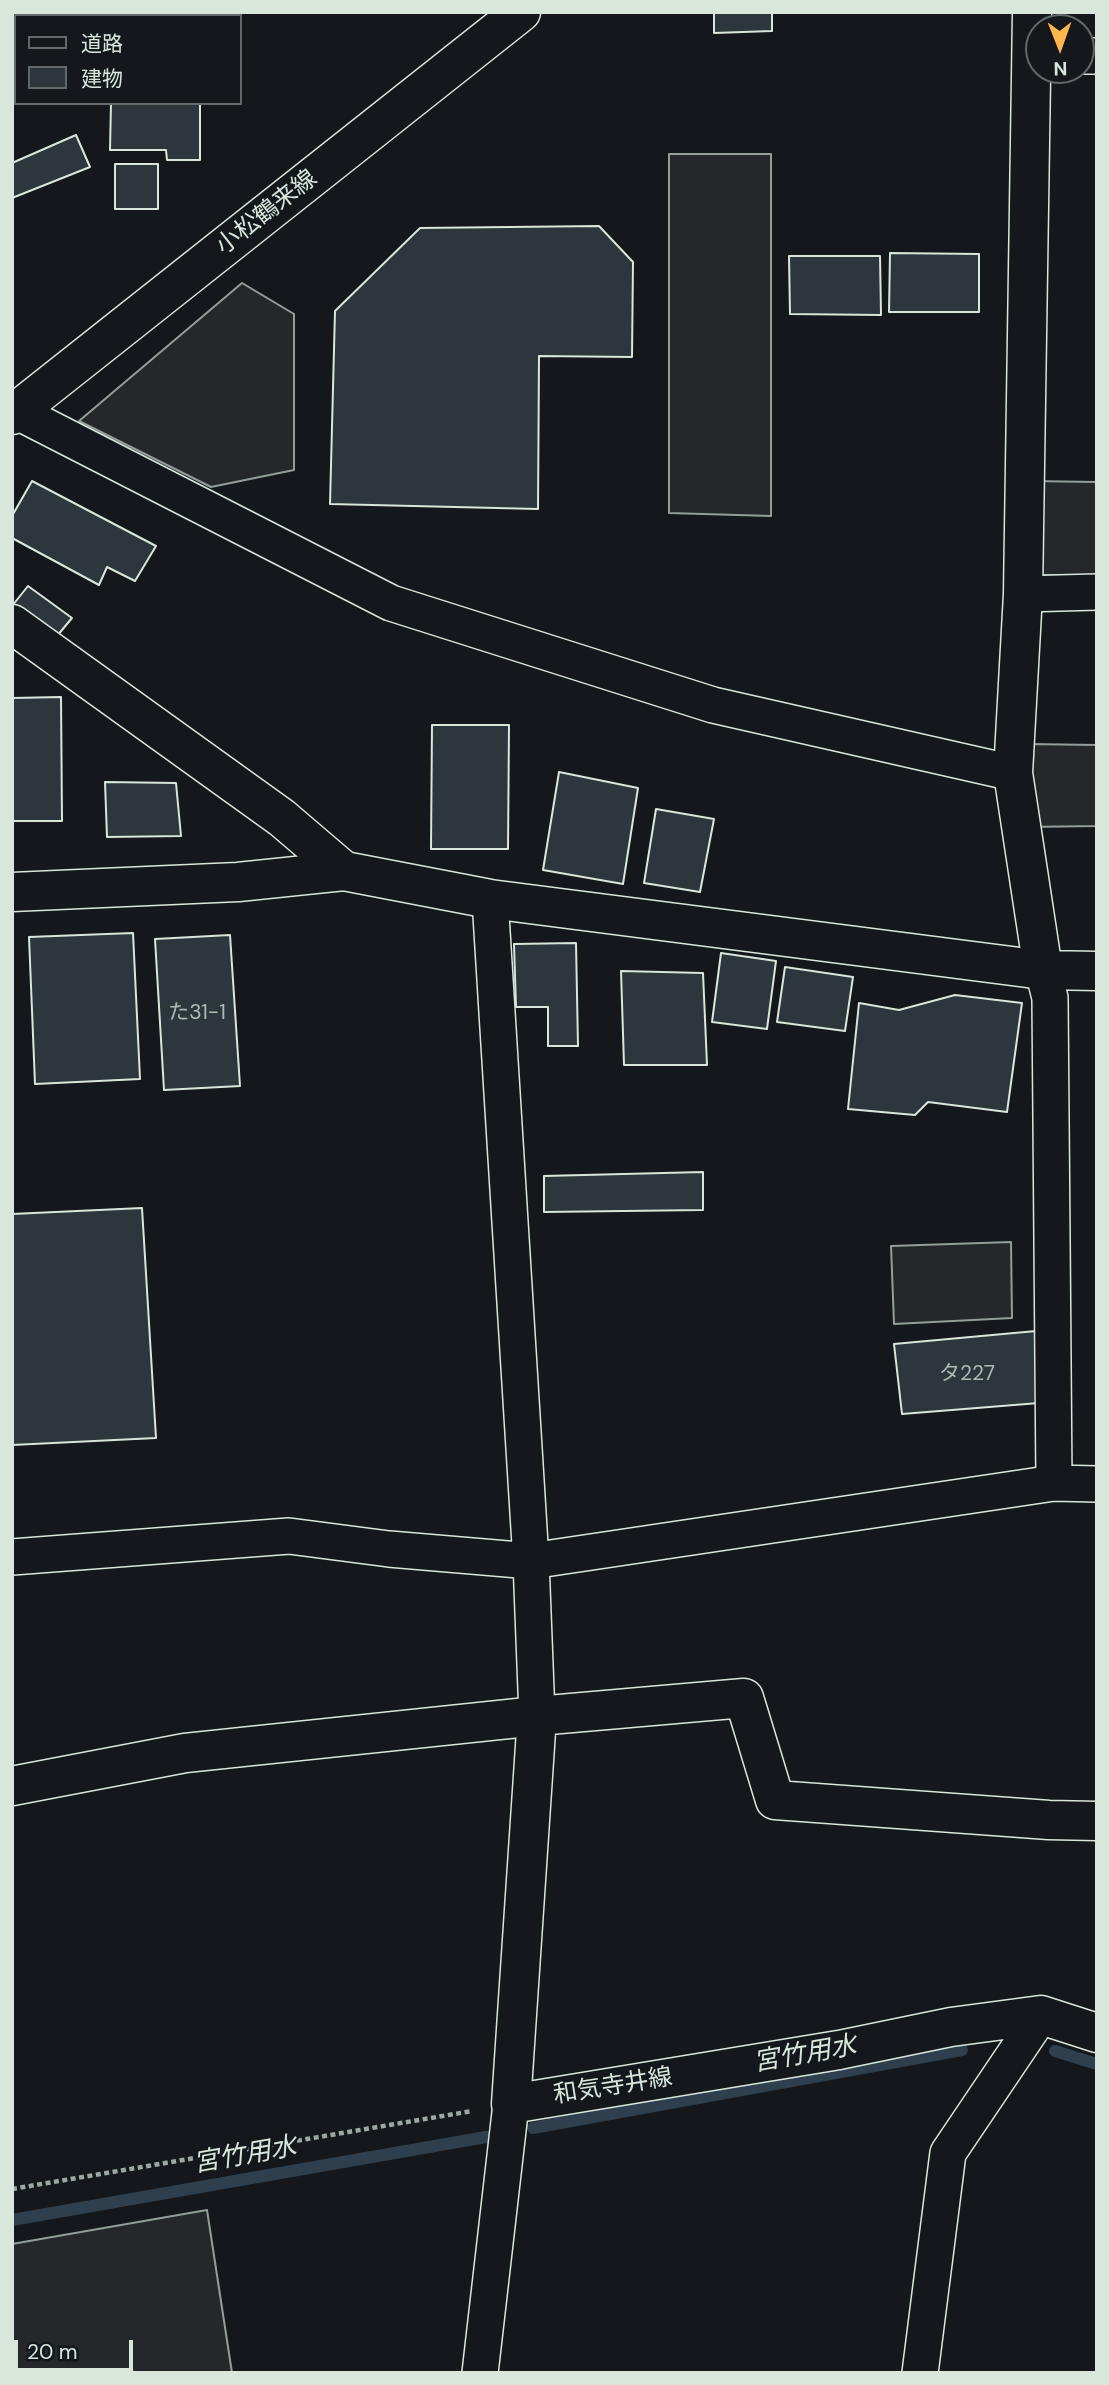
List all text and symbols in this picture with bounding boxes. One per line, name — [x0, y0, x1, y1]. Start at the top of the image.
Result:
legend — [14, 14, 242, 105]
north arrow — [1025, 14, 1095, 84]
text: 道路 — [81, 30, 123, 58]
text: N — [1053, 56, 1067, 81]
text: 建物 — [81, 65, 123, 93]
street label: 小松鶴来線 — [211, 165, 323, 261]
house number: た31-1 — [168, 1000, 226, 1026]
house number: タ227 — [939, 1361, 995, 1387]
water label: 宮竹用水 — [751, 2031, 859, 2079]
street label: 和気寺井線 — [551, 2063, 675, 2111]
water label: 宮竹用水 — [191, 2132, 299, 2180]
scale bar — [18, 2326, 136, 2370]
text: 20 m — [27, 2338, 78, 2366]

